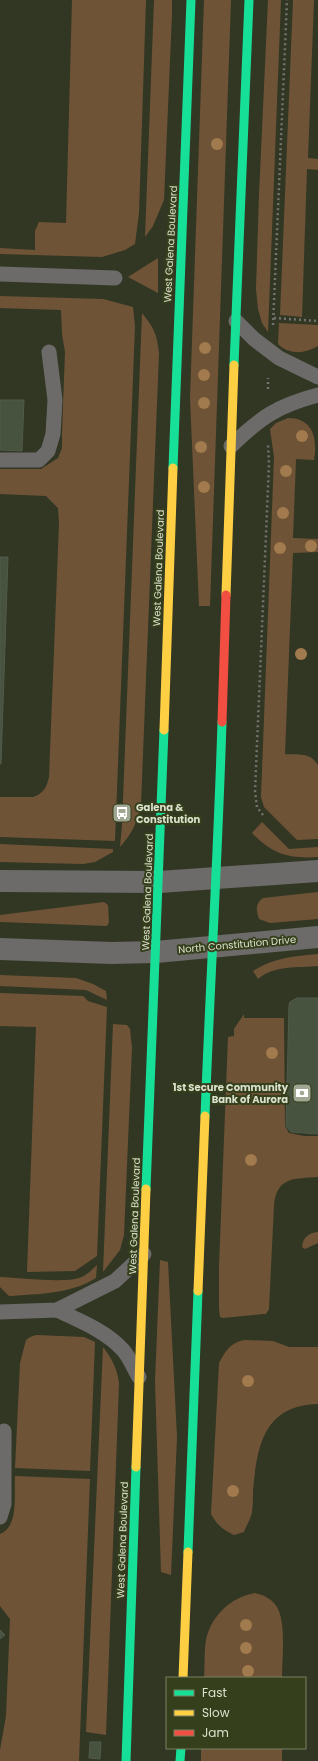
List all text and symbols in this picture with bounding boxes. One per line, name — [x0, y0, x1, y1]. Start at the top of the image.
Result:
street label: West Galena Boulevard — [160, 185, 181, 303]
street label: West Galena Boulevard — [149, 509, 168, 627]
place label: Galena & Constitution — [136, 800, 200, 827]
bus stop icon: Galena & Constitution — [111, 802, 133, 824]
street label: West Galena Boulevard — [138, 833, 157, 951]
street label: North Constitution Drive — [177, 932, 297, 957]
place label: 1st Secure Community Bank of Aurora — [173, 1080, 289, 1107]
bank icon: 1st Secure Community Bank of Aurora — [291, 1082, 313, 1104]
street label: West Galena Boulevard — [125, 1157, 144, 1275]
street label: West Galena Boulevard — [113, 1481, 132, 1599]
legend — [166, 1677, 306, 1749]
text: Fast — [202, 1684, 227, 1701]
text: Slow — [202, 1704, 230, 1721]
text: Jam — [202, 1724, 229, 1741]

